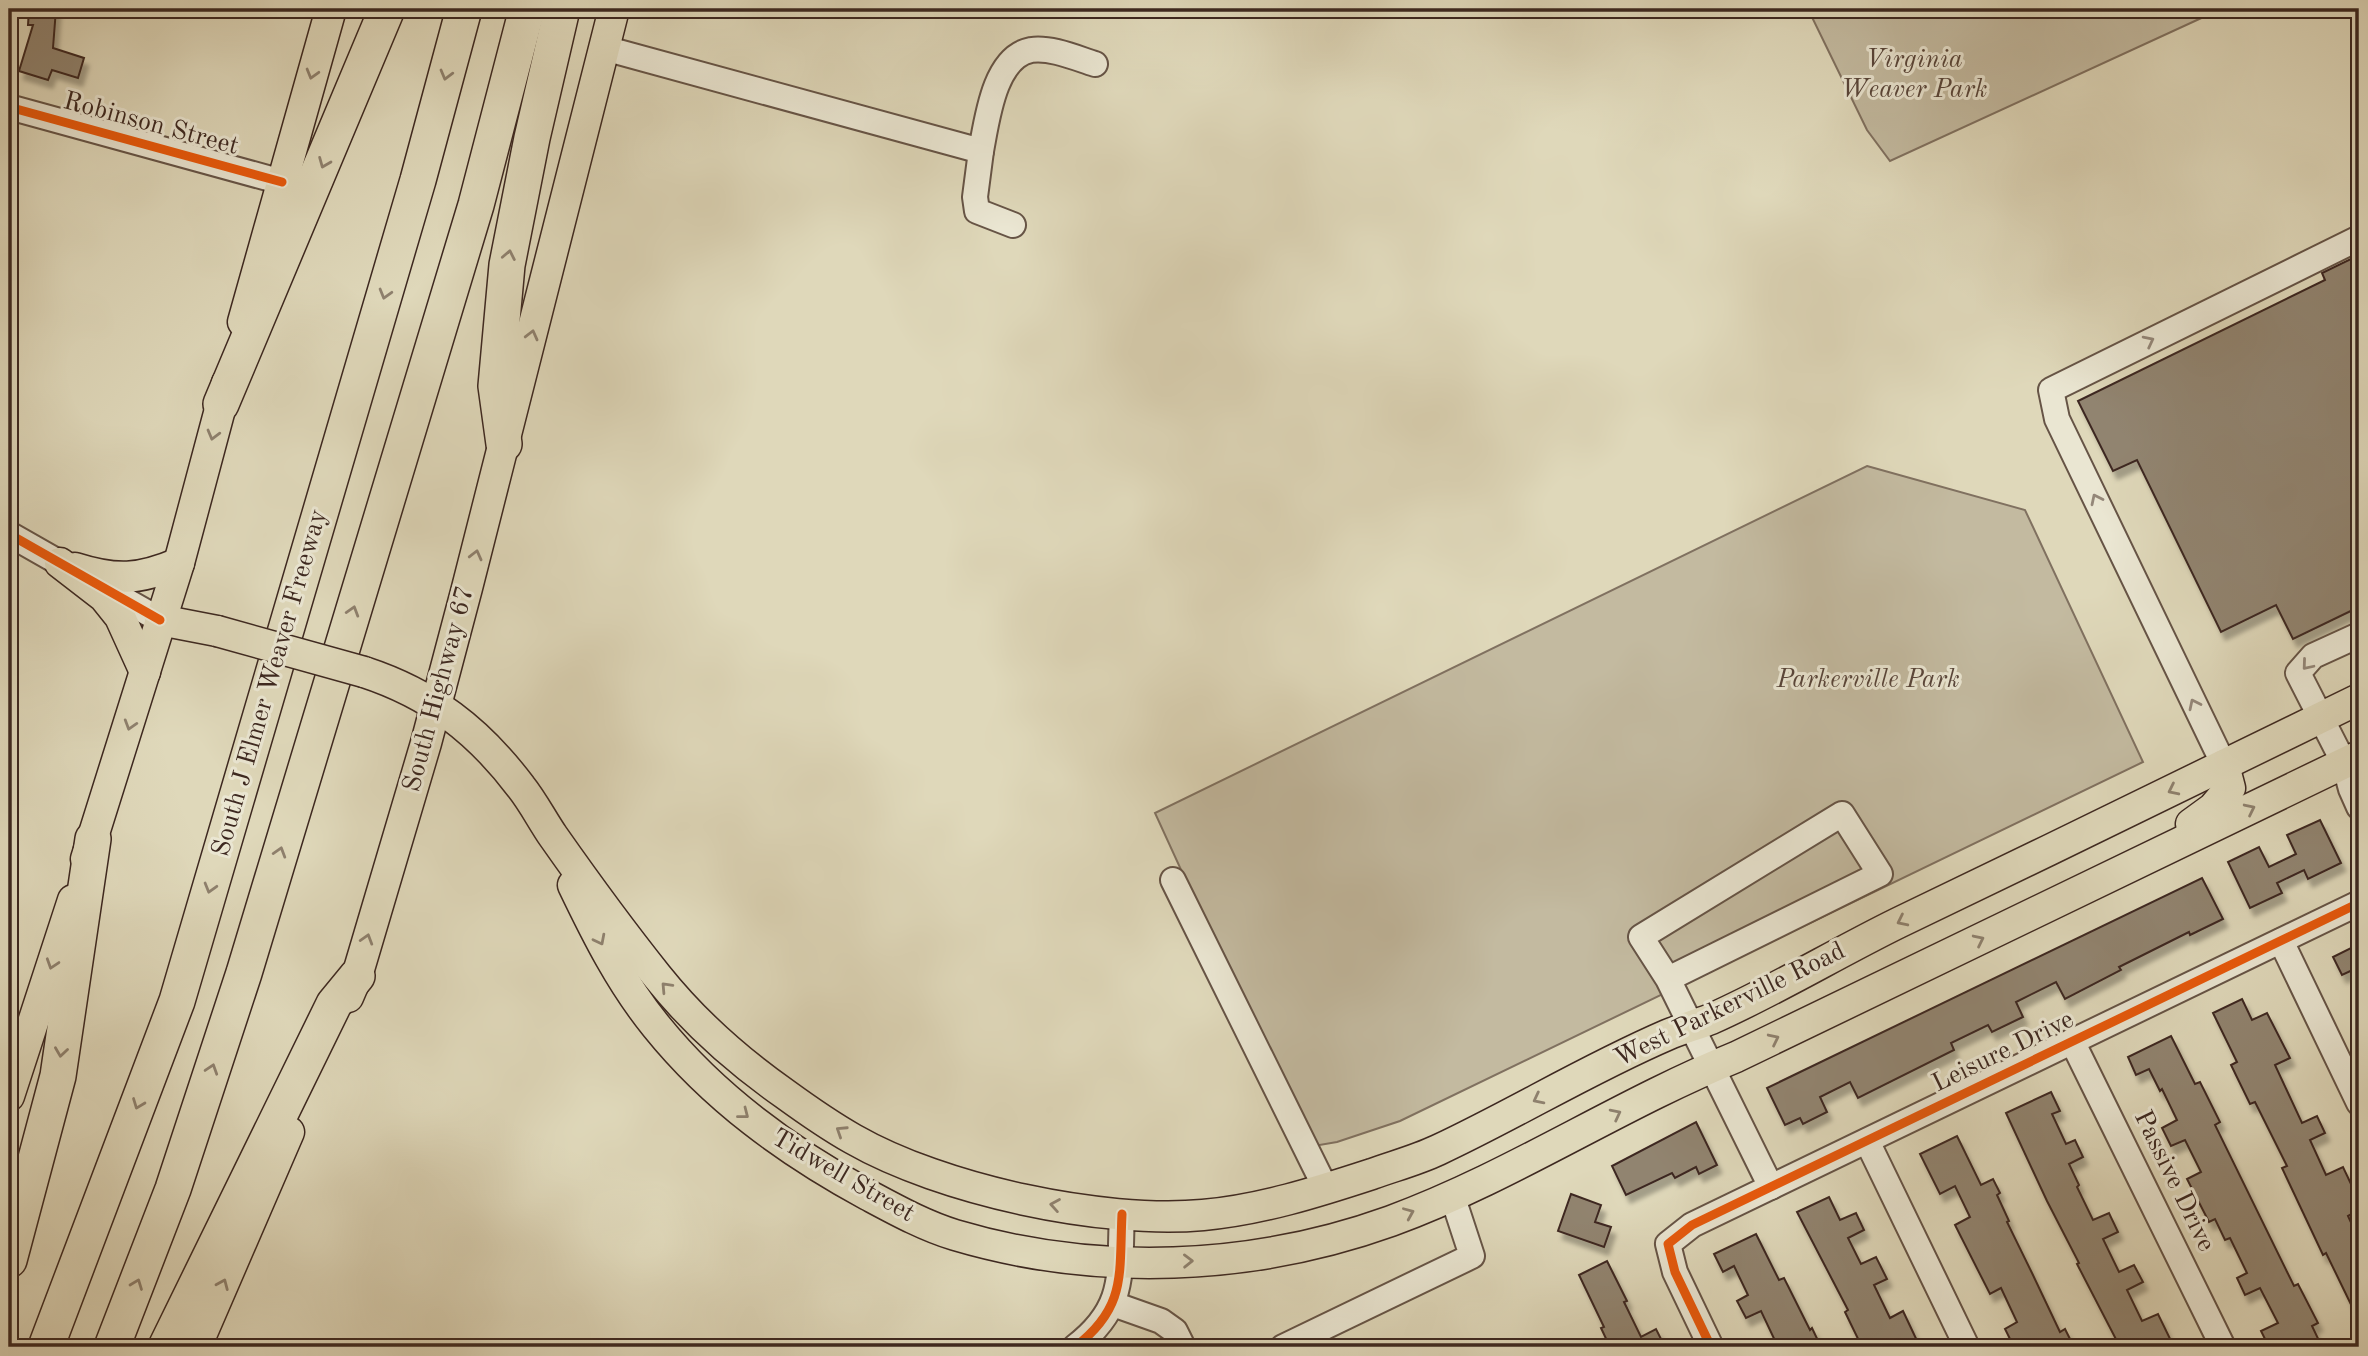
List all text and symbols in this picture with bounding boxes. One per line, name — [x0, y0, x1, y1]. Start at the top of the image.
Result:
park label: Virginia Weaver Park — [1840, 47, 1988, 103]
one-way arrow — [306, 68, 320, 80]
one-way arrow — [440, 69, 454, 81]
street label: Robinson Street — [61, 88, 241, 160]
one-way arrow — [318, 155, 332, 168]
one-way arrow — [501, 249, 516, 261]
one-way arrow — [378, 287, 393, 299]
one-way arrow — [524, 329, 538, 341]
one-way arrow — [2142, 335, 2154, 349]
one-way arrow — [207, 429, 221, 441]
one-way arrow — [2090, 494, 2104, 506]
street label: South J Elmer Weaver Freeway — [208, 506, 332, 859]
one-way arrow — [468, 549, 482, 561]
street label: South Highway 67 — [399, 583, 479, 795]
one-way arrow — [345, 605, 360, 617]
one-way arrow — [2302, 657, 2315, 670]
park label: Parkerville Park — [1775, 667, 1960, 693]
one-way arrow — [2189, 698, 2203, 711]
one-way arrow — [123, 718, 138, 730]
one-way arrow — [2168, 781, 2180, 795]
one-way arrow — [2243, 803, 2255, 817]
one-way arrow — [272, 846, 287, 858]
one-way arrow — [203, 882, 218, 894]
one-way arrow — [1897, 913, 1909, 927]
one-way arrow — [591, 933, 605, 945]
one-way arrow — [359, 934, 374, 946]
one-way arrow — [1972, 934, 1984, 948]
street label: West Parkerville Road — [1611, 938, 1849, 1072]
one-way arrow — [46, 958, 60, 970]
one-way arrow — [662, 982, 675, 995]
street label: Leisure Drive — [1928, 1007, 2078, 1097]
one-way arrow — [1767, 1034, 1779, 1048]
one-way arrow — [54, 1046, 69, 1057]
one-way arrow — [204, 1063, 219, 1075]
one-way arrow — [1533, 1091, 1545, 1105]
one-way arrow — [132, 1097, 146, 1109]
one-way arrow — [736, 1106, 748, 1119]
street label: Passive Drive — [2129, 1106, 2219, 1256]
one-way arrow — [1609, 1109, 1621, 1122]
street label: Tidwell Street — [767, 1125, 919, 1227]
one-way arrow — [836, 1127, 849, 1139]
one-way arrow — [1049, 1198, 1061, 1213]
one-way arrow — [1403, 1208, 1415, 1222]
one-way arrow — [1183, 1254, 1194, 1269]
one-way arrow — [128, 1278, 142, 1290]
one-way arrow — [215, 1279, 229, 1292]

